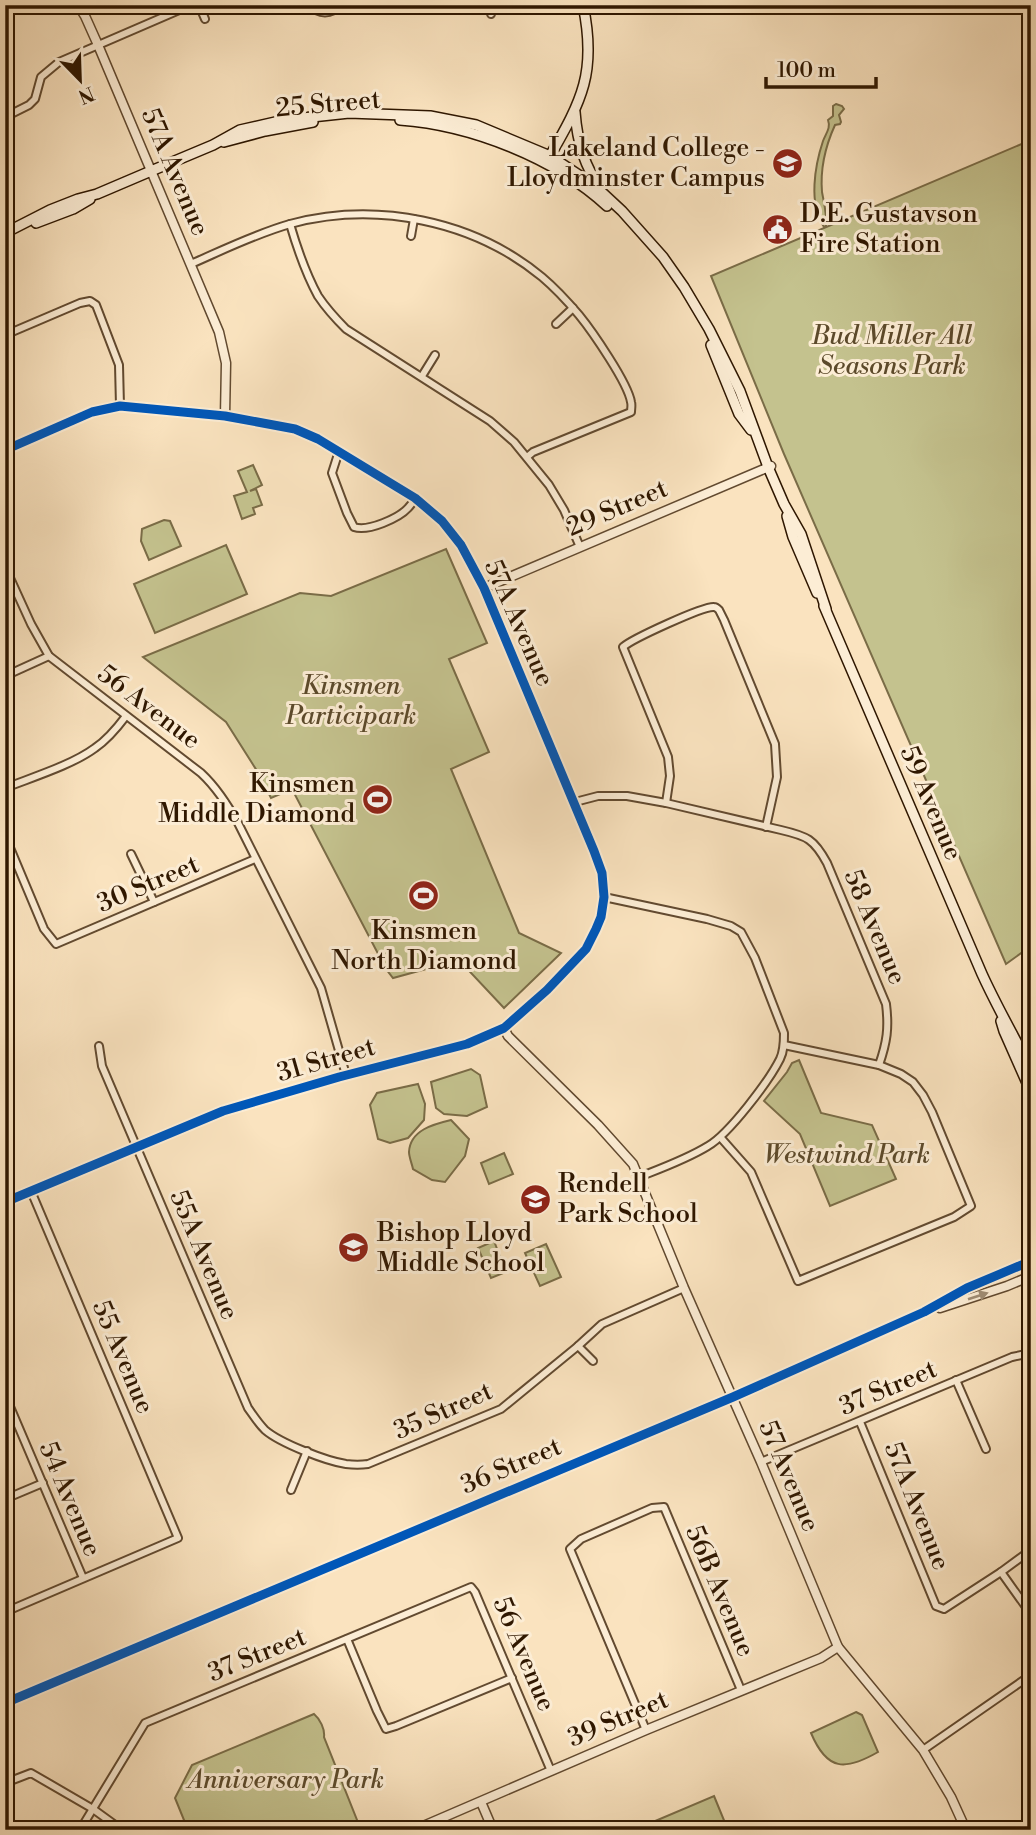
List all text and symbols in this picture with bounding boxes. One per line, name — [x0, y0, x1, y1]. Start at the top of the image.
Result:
north arrow — [46, 46, 116, 116]
scale bar — [766, 46, 877, 90]
text: 100 m — [777, 58, 836, 84]
text: N — [75, 81, 98, 109]
street label: 25 Street — [274, 83, 382, 125]
street label: 57A Avenue — [134, 103, 216, 241]
place label: Lakeland College - Lloydminster Campus — [507, 132, 765, 194]
school or university icon: Lakeland College - Lloydminster Campus — [771, 146, 805, 180]
place label: D.E. Gustavson Fire Station — [800, 198, 978, 260]
public building icon: D.E. Gustavson Fire Station — [760, 212, 794, 246]
park label: Bud Miller All Seasons Park — [811, 320, 973, 382]
street label: 29 Street — [562, 472, 672, 544]
street label: 57A Avenue — [477, 555, 561, 691]
street label: 56 Avenue — [91, 658, 207, 756]
park label: Kinsmen Participark — [285, 670, 416, 732]
street label: 59 Avenue — [893, 741, 969, 865]
place label: Kinsmen Middle Diamond — [158, 768, 355, 830]
sports icon: Kinsmen Middle Diamond — [361, 782, 395, 816]
street label: 30 Street — [92, 848, 204, 920]
street label: 58 Avenue — [837, 865, 913, 989]
sports icon: Kinsmen North Diamond — [407, 878, 441, 912]
place label: Kinsmen North Diamond — [331, 915, 517, 977]
street label: 31 Street — [273, 1031, 379, 1089]
park label: Westwind Park — [764, 1139, 930, 1171]
place label: Rendell Park School — [558, 1168, 698, 1230]
school or university icon: Rendell Park School — [518, 1182, 552, 1216]
street label: 55A Avenue — [162, 1185, 246, 1325]
place label: Bishop Lloyd Middle School — [376, 1217, 545, 1279]
school or university icon: Bishop Lloyd Middle School — [337, 1231, 371, 1265]
one-way arrow — [968, 1290, 989, 1301]
street label: 55 Avenue — [85, 1296, 161, 1418]
street label: 37 Street — [834, 1353, 942, 1423]
street label: 35 Street — [389, 1375, 497, 1447]
street label: 57 Avenue — [751, 1416, 827, 1536]
street label: 36 Street — [456, 1431, 566, 1501]
street label: 54 Avenue — [32, 1437, 108, 1561]
street label: 57A Avenue — [877, 1437, 957, 1575]
street label: 56B Avenue — [678, 1521, 762, 1661]
street label: 56 Avenue — [486, 1592, 562, 1716]
street label: 37 Street — [203, 1621, 311, 1689]
street label: 39 Street — [563, 1684, 673, 1754]
park label: Anniversary Park — [185, 1764, 384, 1796]

